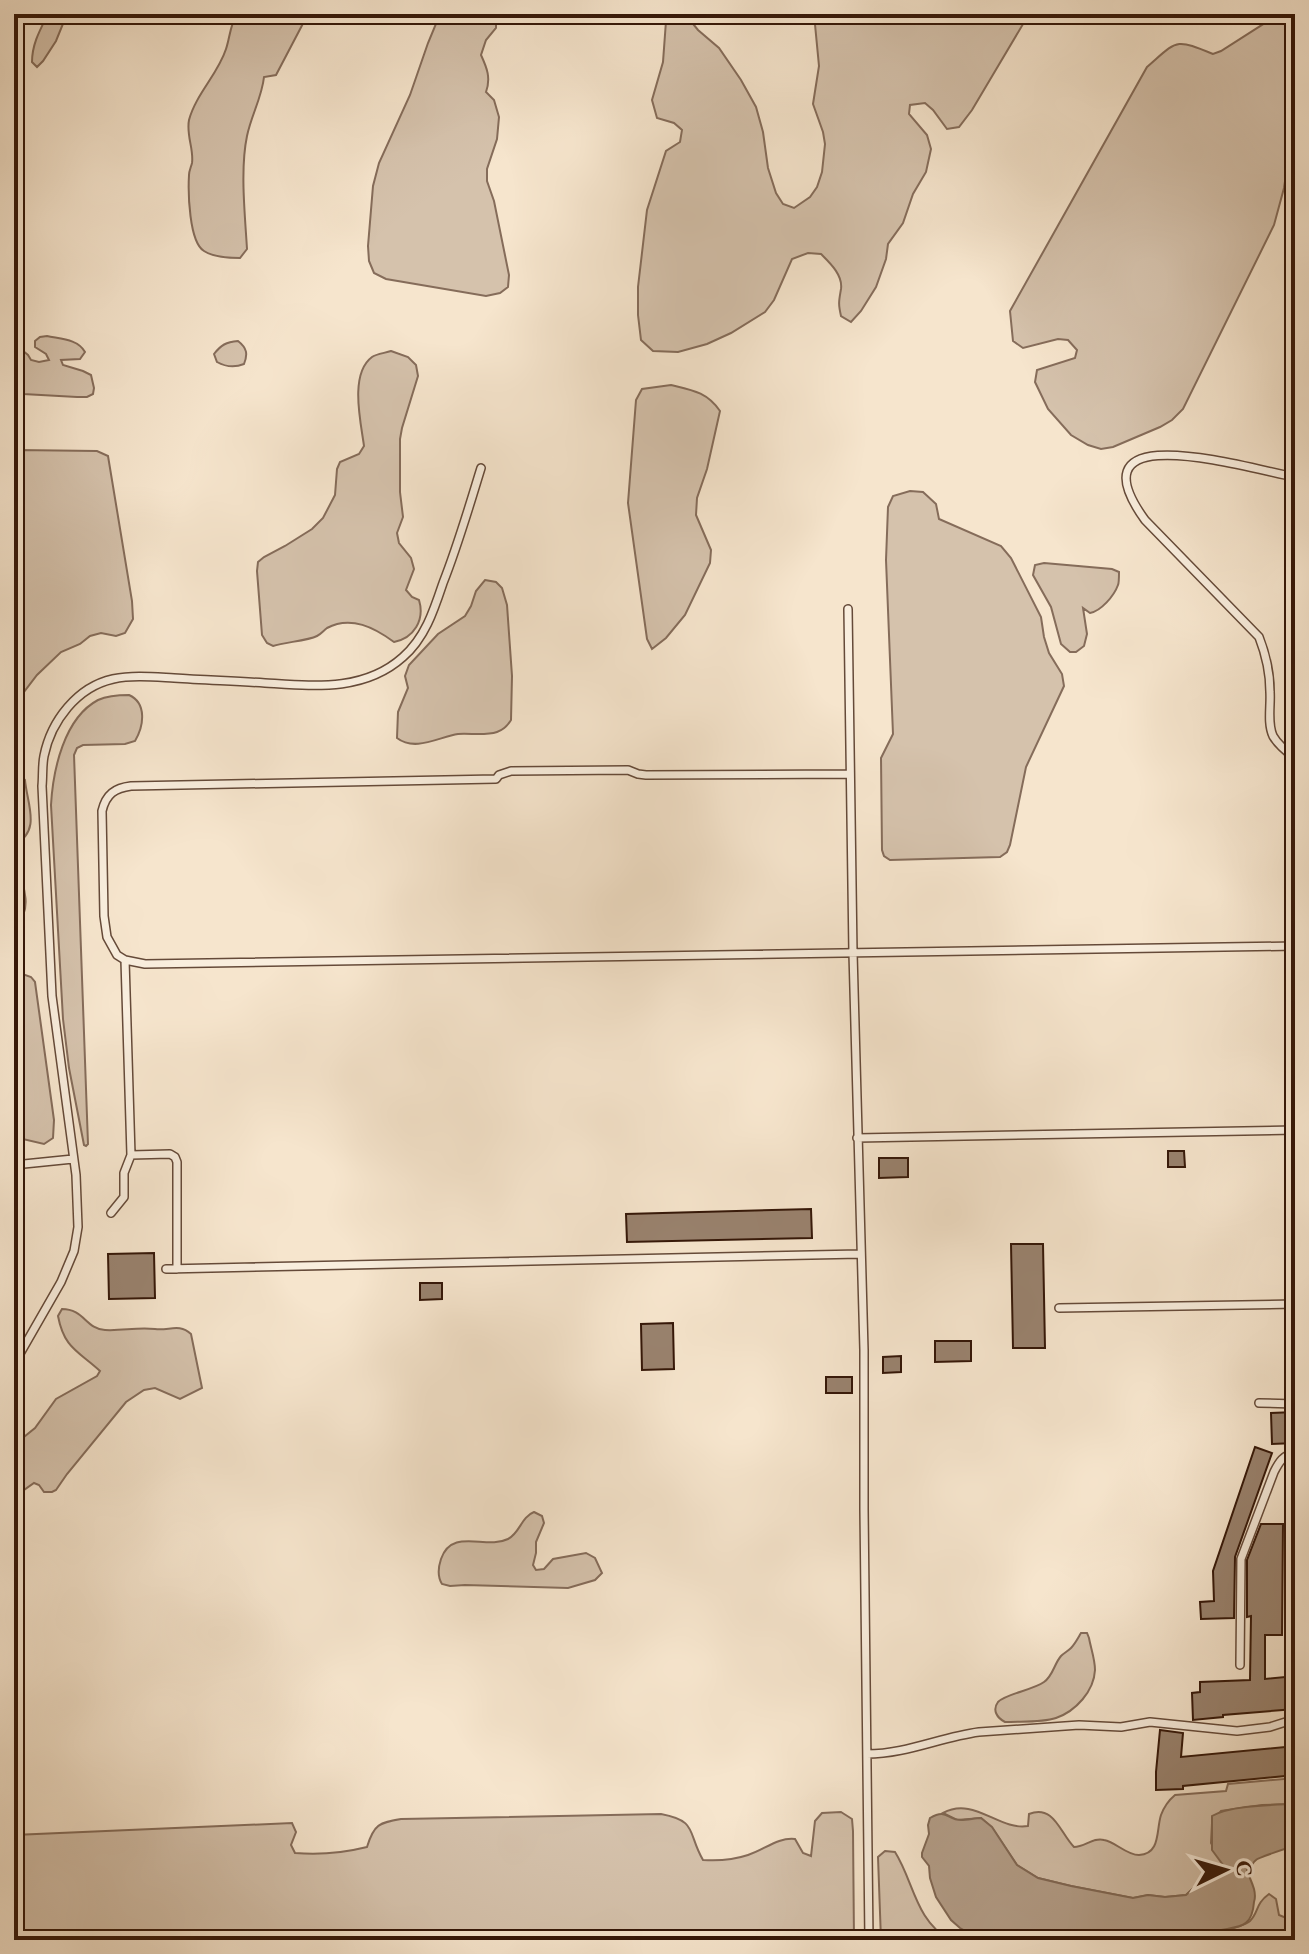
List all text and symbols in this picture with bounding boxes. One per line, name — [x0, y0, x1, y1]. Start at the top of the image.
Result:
north arrow — [1185, 1830, 1265, 1910]
text: С — [1229, 1859, 1260, 1877]

